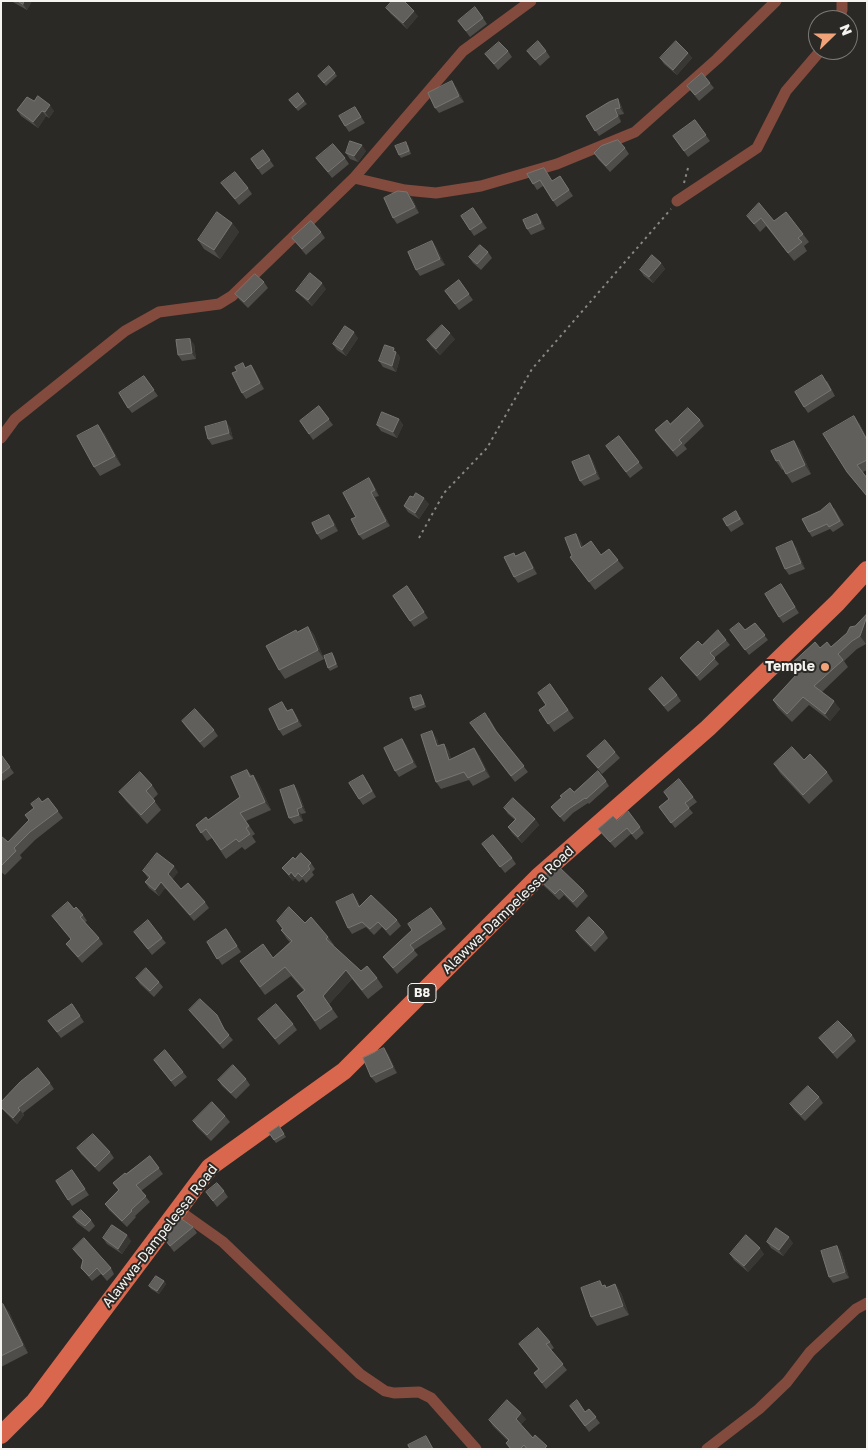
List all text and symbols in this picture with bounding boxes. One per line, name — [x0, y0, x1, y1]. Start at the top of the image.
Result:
north arrow — [808, 10, 858, 60]
text: N — [837, 21, 856, 38]
place label: Temple — [765, 659, 815, 675]
marker: Temple — [819, 661, 831, 673]
street label: Alawwa-Dampelessa Road — [439, 842, 577, 978]
road number: B8 — [408, 984, 436, 1002]
street label: Alawwa-Dampelessa Road — [99, 1161, 221, 1311]

